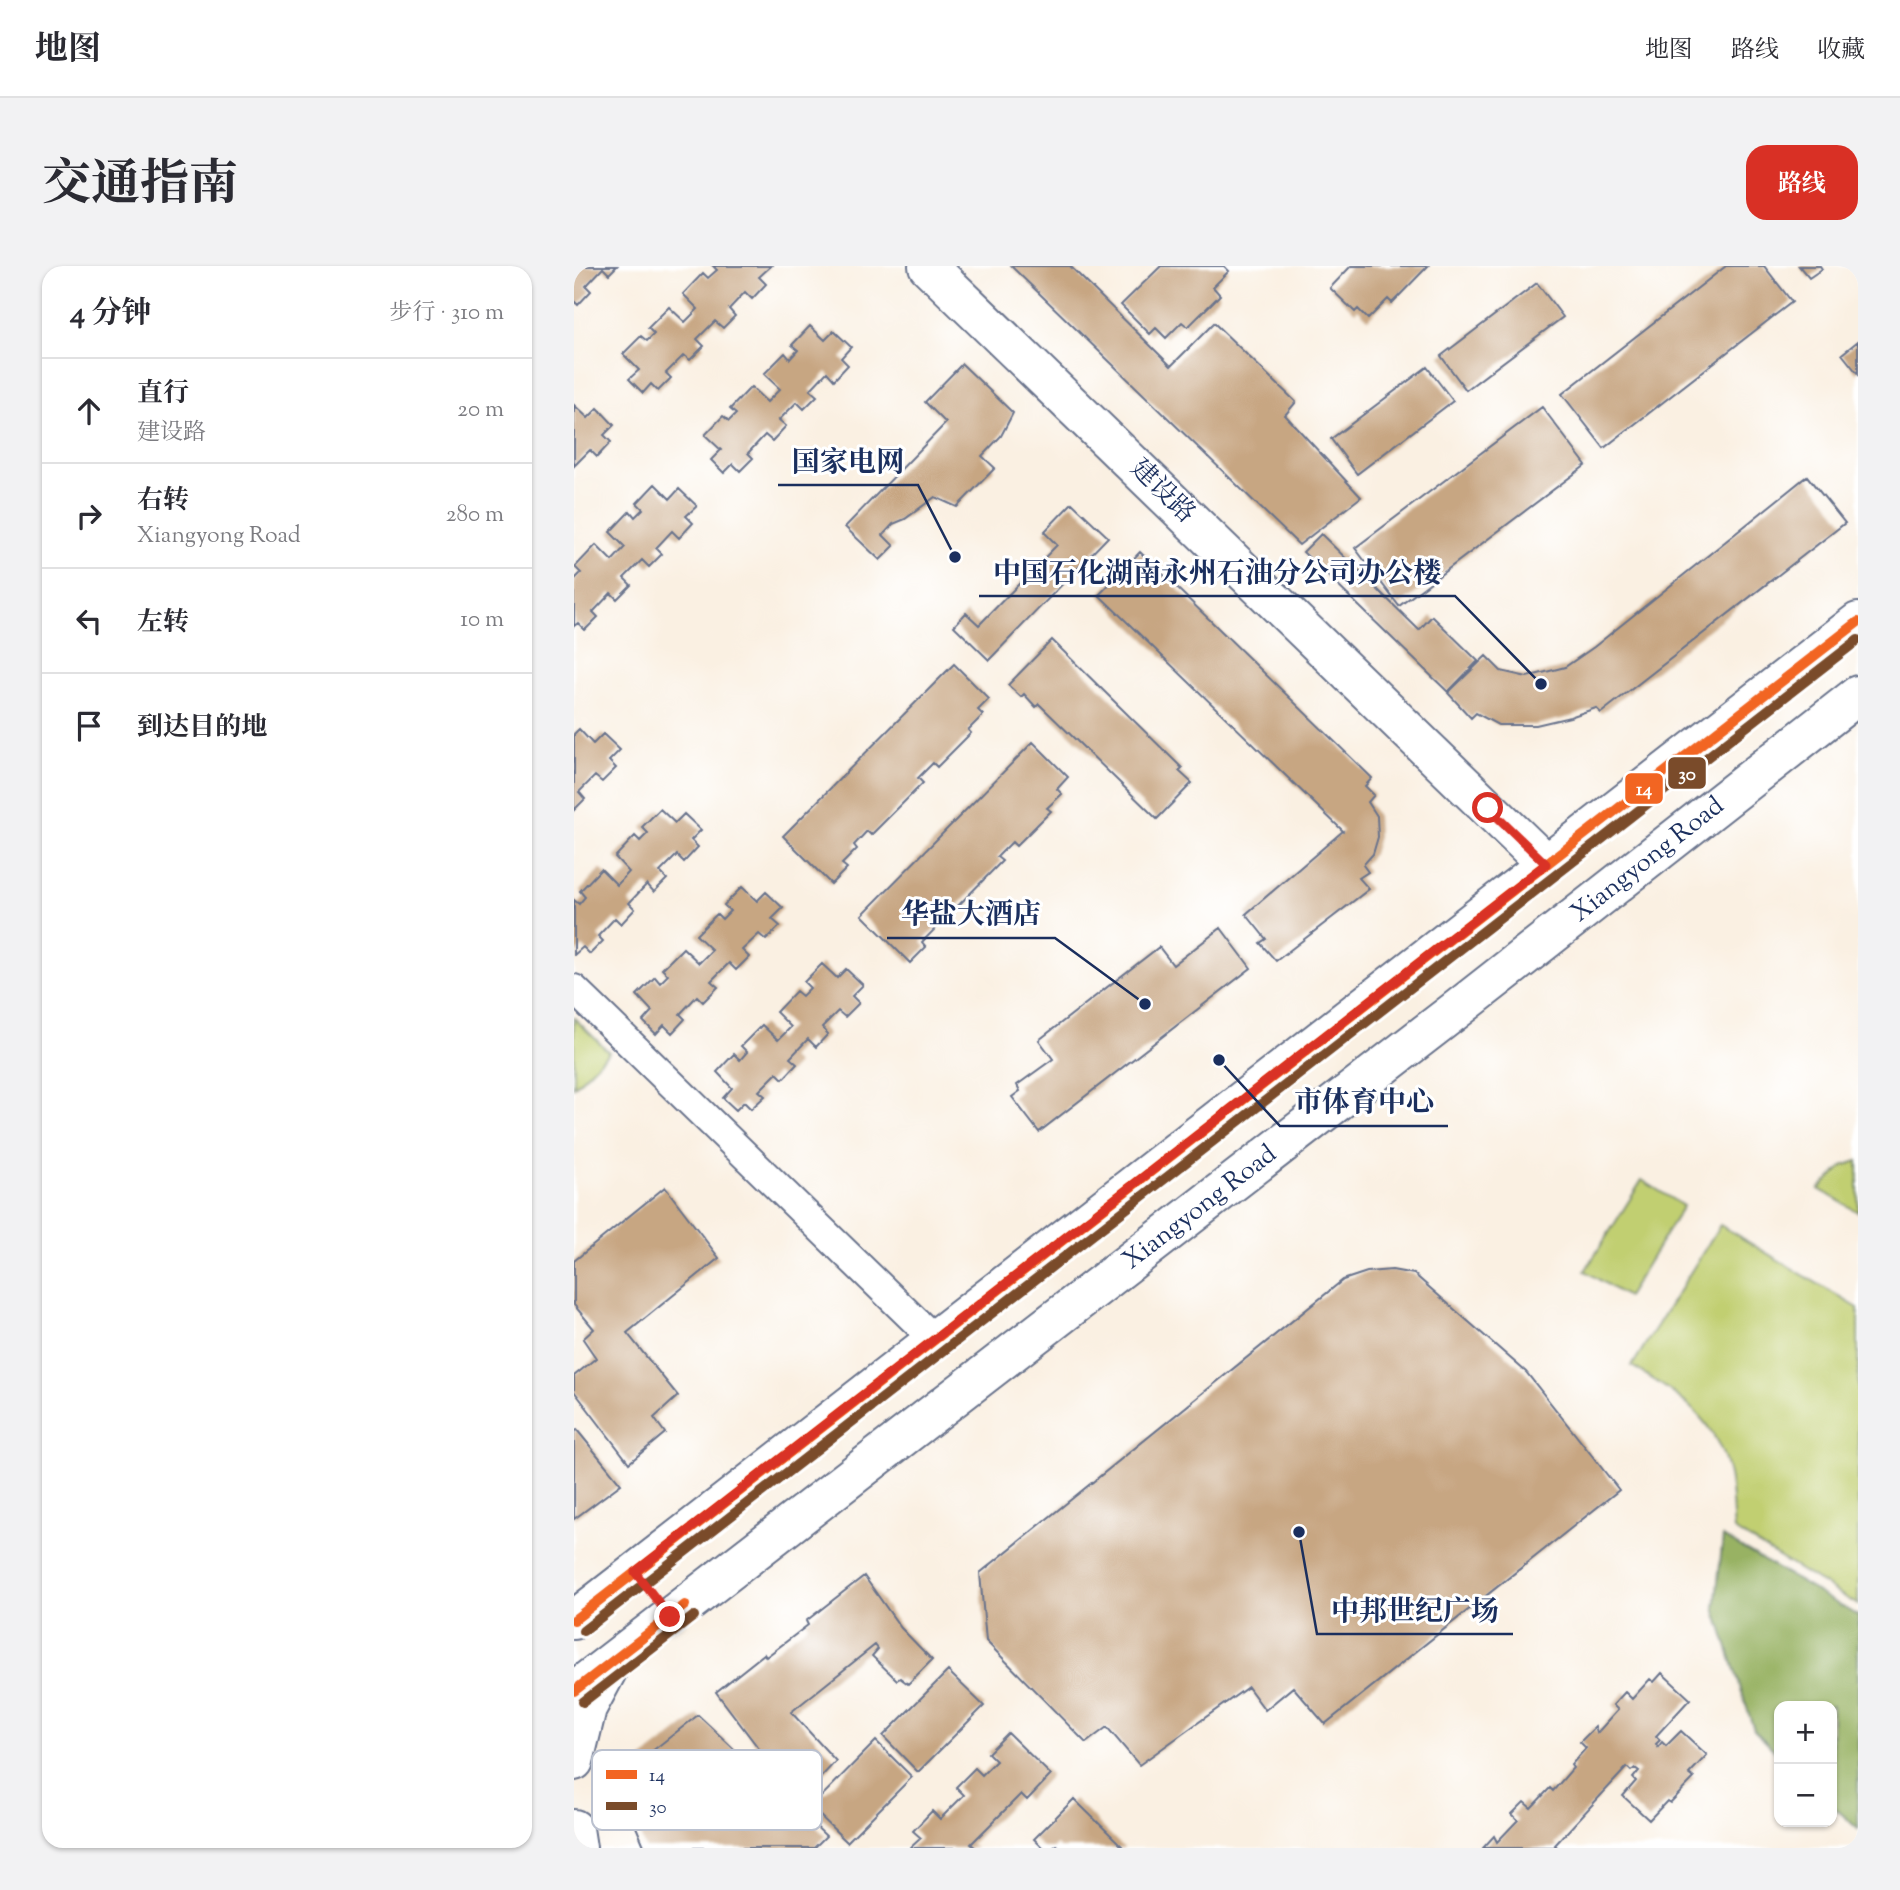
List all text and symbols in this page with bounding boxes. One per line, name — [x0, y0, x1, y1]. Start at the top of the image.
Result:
text: 地图 — [35, 27, 101, 75]
text: 地图 — [1645, 34, 1693, 68]
text: 路线 — [1731, 34, 1779, 68]
text: 收藏 — [1817, 34, 1865, 68]
button: 路线 — [1746, 145, 1858, 220]
text: 交通指南 — [42, 152, 238, 222]
text: 4 分钟 — [70, 293, 152, 336]
text: 步行 · 310 m — [389, 297, 504, 330]
text: 直行 — [137, 376, 189, 413]
icon: ahead — [70, 392, 108, 430]
text: 20 m — [457, 394, 504, 427]
text: 建设路 — [137, 417, 206, 450]
callout: 国家电网 — [778, 436, 918, 485]
text: 国家电网 — [792, 444, 904, 484]
street label: 建设路 — [1121, 452, 1203, 532]
text: 右转 — [137, 483, 189, 520]
icon: right — [70, 497, 108, 535]
text: 280 m — [446, 499, 504, 532]
text: Xiangyong Road — [137, 520, 301, 553]
callout: 中国石化湖南永州石油分公司办公楼 — [979, 547, 1455, 596]
text: 中国石化湖南永州石油分公司办公楼 — [993, 555, 1441, 595]
icon: left — [70, 602, 108, 640]
text: 10 m — [460, 604, 504, 637]
text: 左转 — [137, 605, 189, 642]
icon: arrive — [70, 707, 108, 745]
text: 到达目的地 — [137, 710, 267, 747]
line badge: 30 — [1667, 756, 1707, 790]
text: 30 — [1678, 762, 1696, 789]
line badge: 14 — [1624, 772, 1664, 805]
text: 14 — [1636, 777, 1652, 804]
street label: Xiangyong Road — [1564, 788, 1732, 931]
route start — [1472, 792, 1503, 823]
callout: 华盐大酒店 — [887, 889, 1055, 938]
text: 华盐大酒店 — [901, 896, 1041, 936]
callout: 市体育中心 — [1280, 1077, 1448, 1126]
text: 市体育中心 — [1294, 1084, 1434, 1124]
street label: Xiangyong Road — [1115, 1136, 1285, 1279]
callout: 中邦世纪广场 — [1317, 1585, 1513, 1634]
text: 中邦世纪广场 — [1331, 1593, 1499, 1633]
route end — [654, 1601, 685, 1632]
map controls — [1774, 1701, 1837, 1827]
button: + — [1774, 1701, 1837, 1764]
legend — [592, 1750, 822, 1830]
text: 14 — [649, 1763, 665, 1790]
button: − — [1774, 1764, 1837, 1827]
text: 30 — [649, 1795, 667, 1822]

